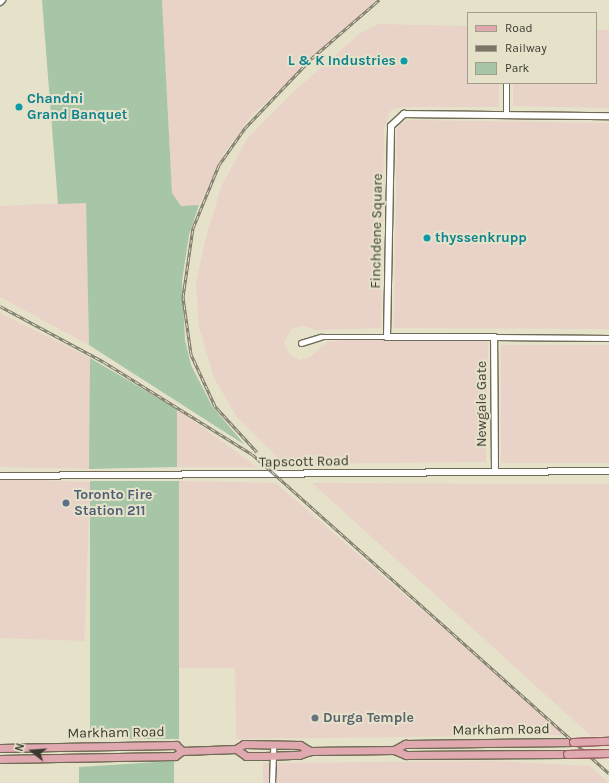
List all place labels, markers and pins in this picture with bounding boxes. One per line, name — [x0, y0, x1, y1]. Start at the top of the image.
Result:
place label: L & K Industries — [288, 53, 396, 69]
marker: L & K Industries — [399, 56, 409, 66]
place label: Chandni Grand Banquet — [27, 91, 127, 124]
marker: Chandni Grand Banquet — [14, 102, 24, 112]
place label: thyssenkrupp — [435, 230, 527, 246]
marker: thyssenkrupp — [422, 233, 432, 243]
place label: Toronto Fire Station 211 — [74, 487, 152, 520]
marker: Toronto Fire Station 211 — [61, 498, 71, 508]
place label: Durga Temple — [323, 710, 414, 726]
marker: Durga Temple — [310, 713, 320, 723]

